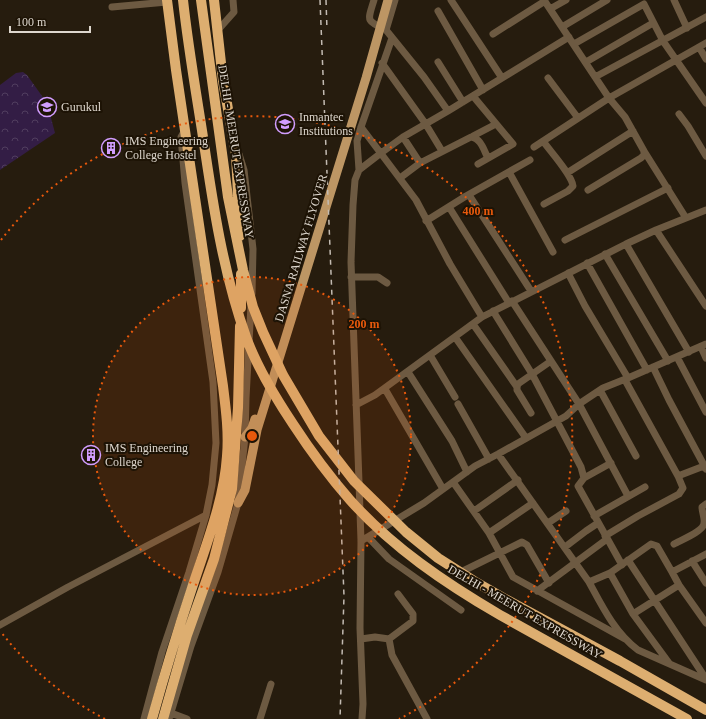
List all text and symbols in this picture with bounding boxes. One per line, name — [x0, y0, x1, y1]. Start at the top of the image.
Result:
scale bar — [10, 8, 90, 34]
text: 100 m — [16, 15, 47, 29]
street label: DELHI - MEERUT EXPRESSWAY — [215, 64, 257, 240]
school or university icon: Gurukul — [36, 96, 58, 118]
place label: Gurukul — [61, 100, 102, 114]
place label: Inmantec Institutions — [299, 110, 353, 138]
school or university icon: Inmantec Institutions — [274, 113, 296, 135]
place label: IMS Engineering College Hostel — [125, 134, 208, 162]
building icon: IMS Engineering College Hostel — [100, 137, 122, 159]
street label: DASNA RAILWAY FLYOVER — [272, 172, 330, 324]
text: 400 m — [463, 204, 494, 218]
text: 200 m — [349, 317, 380, 331]
centre of rings — [245, 429, 259, 443]
place label: IMS Engineering College — [105, 441, 188, 469]
building icon: IMS Engineering College — [80, 444, 102, 466]
street label: DELHI - MEERUT EXPRESSWAY — [445, 562, 605, 662]

